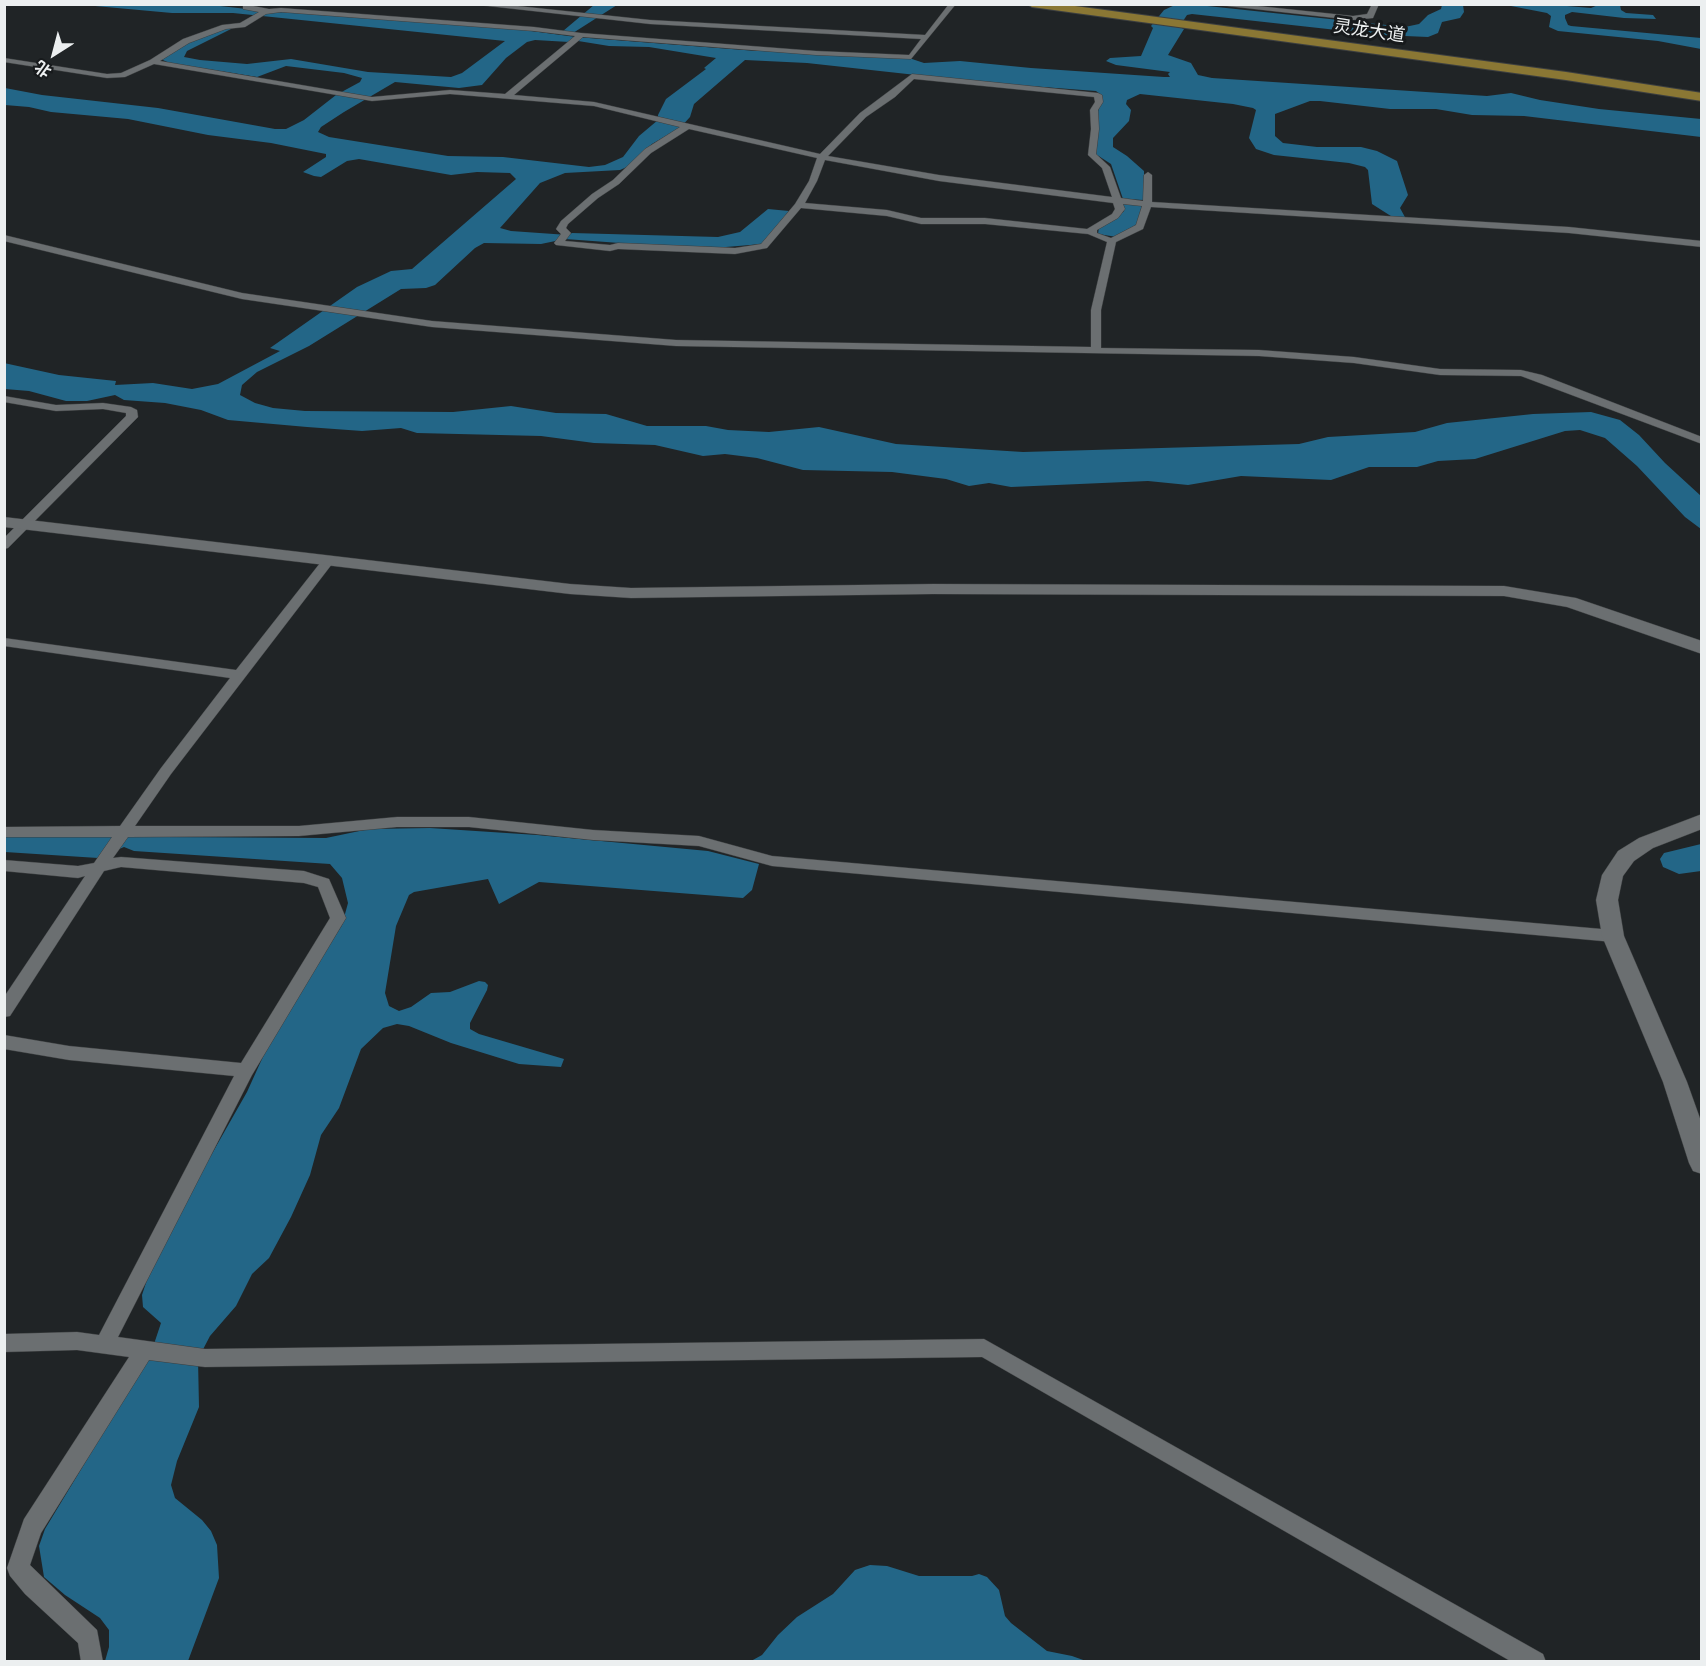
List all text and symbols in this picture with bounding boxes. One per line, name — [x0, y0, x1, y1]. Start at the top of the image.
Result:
street label: 灵龙大道 — [1332, 16, 1406, 48]
north arrow — [24, 24, 84, 84]
text: 北 — [31, 57, 55, 81]

